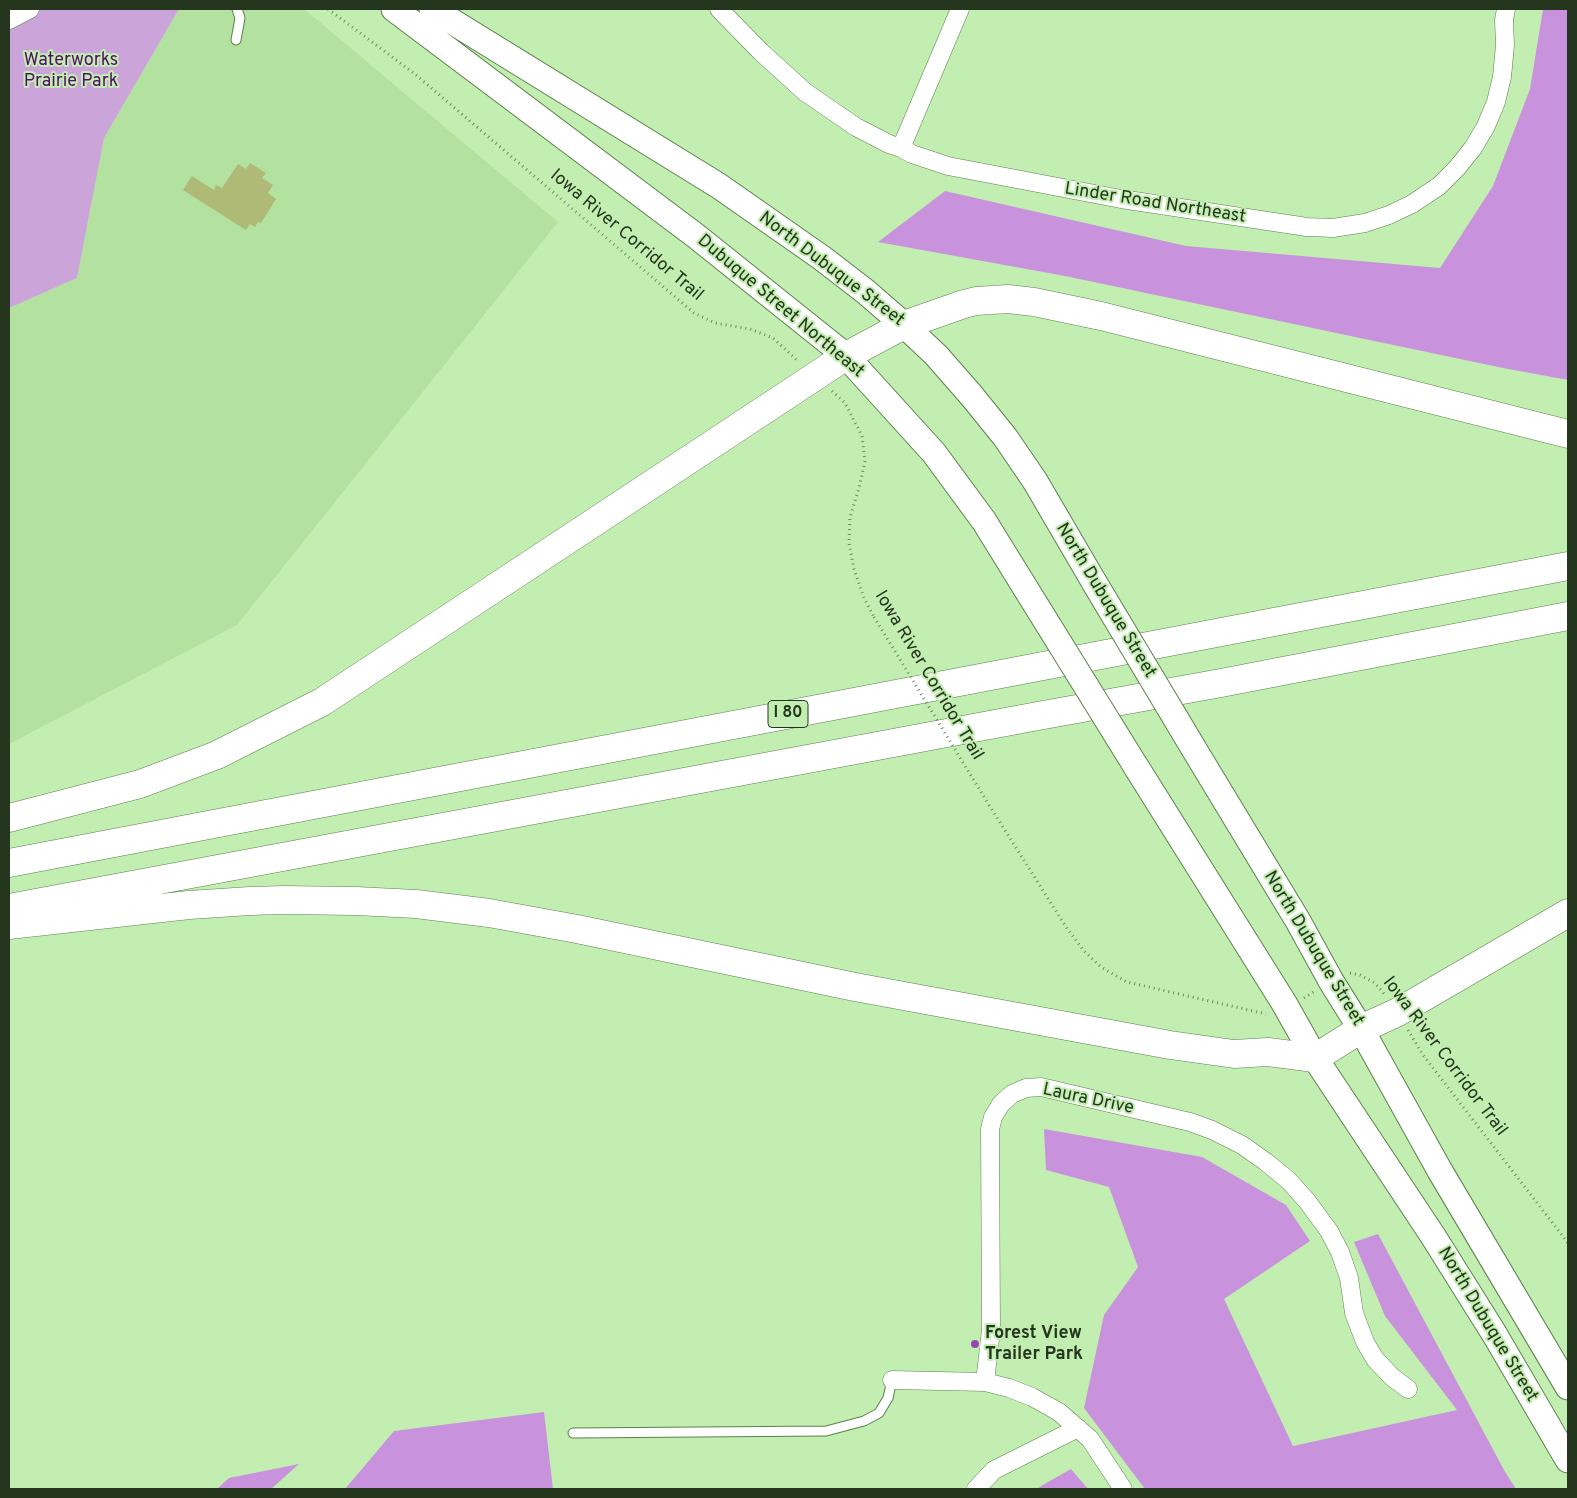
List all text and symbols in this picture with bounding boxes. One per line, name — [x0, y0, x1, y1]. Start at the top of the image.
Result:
park label: Waterworks Prairie Park — [24, 50, 118, 92]
street label: Iowa River Corridor Trail — [545, 165, 707, 307]
street label: Linder Road Northeast — [1063, 179, 1247, 229]
street label: North Dubuque Street — [754, 208, 908, 332]
street label: Dubuque Street Northeast — [692, 231, 868, 383]
street label: North Dubuque Street — [1050, 520, 1160, 682]
street label: Iowa River Corridor Trail — [869, 587, 987, 765]
road number: I 80 — [768, 701, 808, 728]
street label: North Dubuque Street — [1258, 868, 1368, 1030]
street label: Iowa River Corridor Trail — [1377, 973, 1511, 1141]
street label: Laura Drive — [1040, 1080, 1136, 1120]
street label: North Dubuque Street — [1432, 1244, 1542, 1406]
place label: Forest View Trailer Park — [985, 1323, 1083, 1366]
marker: Forest View Trailer Park — [969, 1338, 981, 1350]

